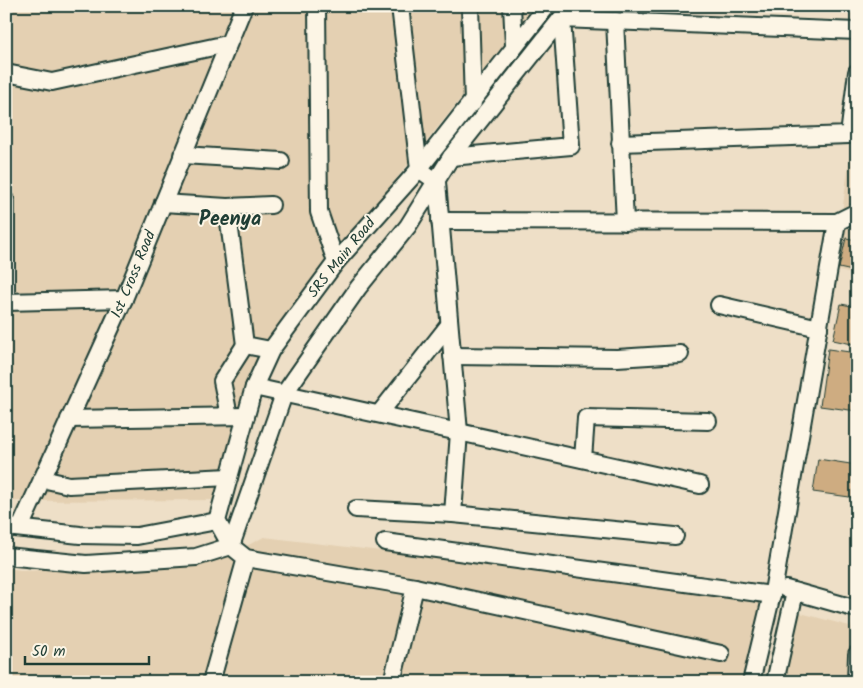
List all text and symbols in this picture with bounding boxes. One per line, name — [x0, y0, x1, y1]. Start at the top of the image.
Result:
district label: Peenya — [199, 204, 261, 236]
street label: SRS Main Road — [302, 212, 382, 303]
street label: 1st Cross Road — [105, 227, 163, 322]
scale bar — [25, 633, 149, 665]
text: 50 m — [32, 640, 66, 664]

